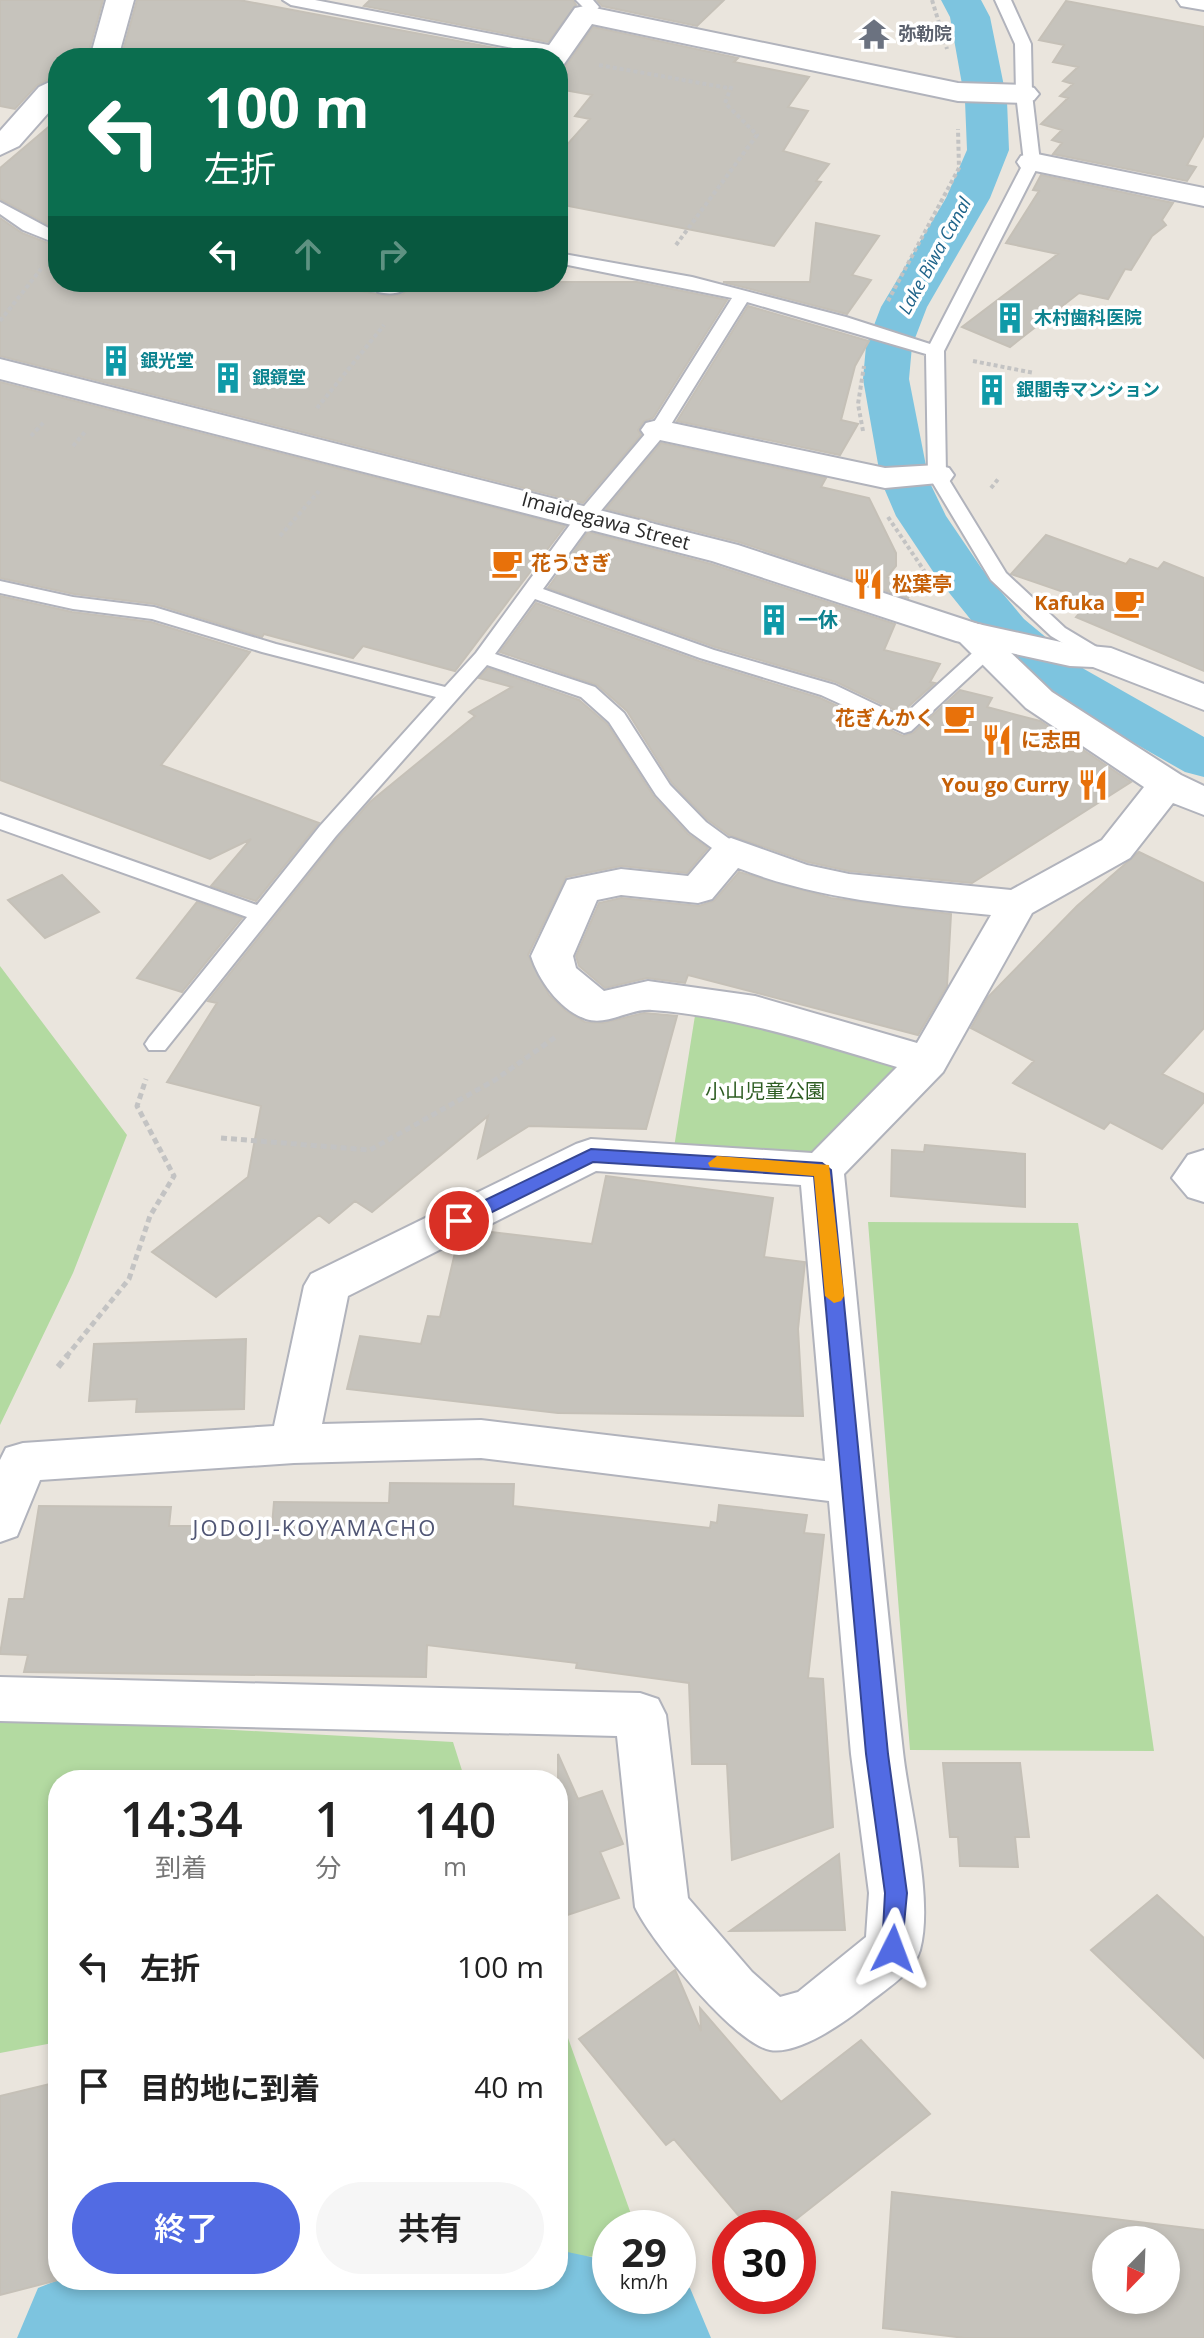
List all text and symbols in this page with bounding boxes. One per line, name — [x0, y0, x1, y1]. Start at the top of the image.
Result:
temple icon: 弥勒院 — [857, 17, 891, 51]
place label: 弥勒院 — [898, 21, 952, 45]
text: 100 m — [204, 68, 370, 144]
icon: left — [72, 80, 176, 184]
text: 左折 — [204, 144, 276, 193]
water label: Lake Biwa Canal — [892, 192, 976, 318]
icon: left — [202, 232, 246, 276]
icon: ahead — [286, 232, 330, 276]
icon: right — [370, 232, 414, 276]
building icon: 木村歯科医院 — [993, 301, 1027, 335]
place label: 木村歯科医院 — [1034, 305, 1142, 329]
building icon: 銀光堂 — [99, 344, 133, 378]
place label: 銀光堂 — [140, 348, 194, 372]
building icon: 銀鏡堂 — [211, 361, 245, 395]
place label: 銀鏡堂 — [252, 365, 306, 389]
building icon: 銀閣寺マンション — [975, 373, 1009, 407]
place label: 銀閣寺マンション — [1016, 377, 1160, 401]
street label: Imaidegawa Street — [519, 485, 693, 556]
cafe icon: 花うさぎ — [490, 546, 524, 580]
place label: 花うさぎ — [531, 549, 611, 576]
restaurant icon: 松葉亭 — [851, 567, 885, 601]
place label: 松葉亭 — [892, 570, 952, 597]
cafe icon: Kafuka — [1112, 586, 1146, 620]
place label: Kafuka — [1034, 589, 1105, 616]
building icon: 一休 — [757, 603, 791, 637]
place label: 一休 — [798, 606, 838, 633]
cafe icon: 花ぎんかく — [942, 701, 976, 735]
place label: 花ぎんかく — [835, 704, 935, 731]
restaurant icon: に志田 — [980, 723, 1014, 757]
place label: に志田 — [1021, 726, 1081, 753]
restaurant icon: You go Curry — [1076, 768, 1110, 802]
place label: You go Curry — [941, 771, 1070, 798]
park label: 小山児童公園 — [705, 1077, 825, 1104]
pin — [425, 1187, 493, 1255]
icon: arrive — [437, 1199, 481, 1243]
district label: JODOJI-KOYAMACHO — [191, 1512, 437, 1542]
text: 14:34 — [120, 1786, 243, 1851]
text: 1 — [315, 1786, 342, 1851]
text: 140 — [414, 1787, 496, 1852]
text: m — [443, 1848, 467, 1884]
text: 到着 — [155, 1849, 207, 1885]
text: 分 — [315, 1849, 341, 1885]
position arrow — [851, 1907, 935, 1991]
icon: left — [72, 1944, 116, 1988]
text: 100 m — [457, 1946, 544, 1987]
text: 左折 — [140, 1947, 200, 1988]
icon: arrive — [72, 2064, 116, 2108]
text: 40 m — [474, 2066, 544, 2107]
text: 目的地に到着 — [140, 2067, 320, 2108]
button: 終了 — [72, 2182, 300, 2274]
button: 共有 — [316, 2182, 544, 2274]
speed limit sign: 30 — [712, 2210, 816, 2314]
text: 29 — [621, 2224, 667, 2279]
north arrow — [1092, 2226, 1180, 2314]
map controls — [1092, 2226, 1180, 2314]
text: km/h — [620, 2268, 668, 2295]

